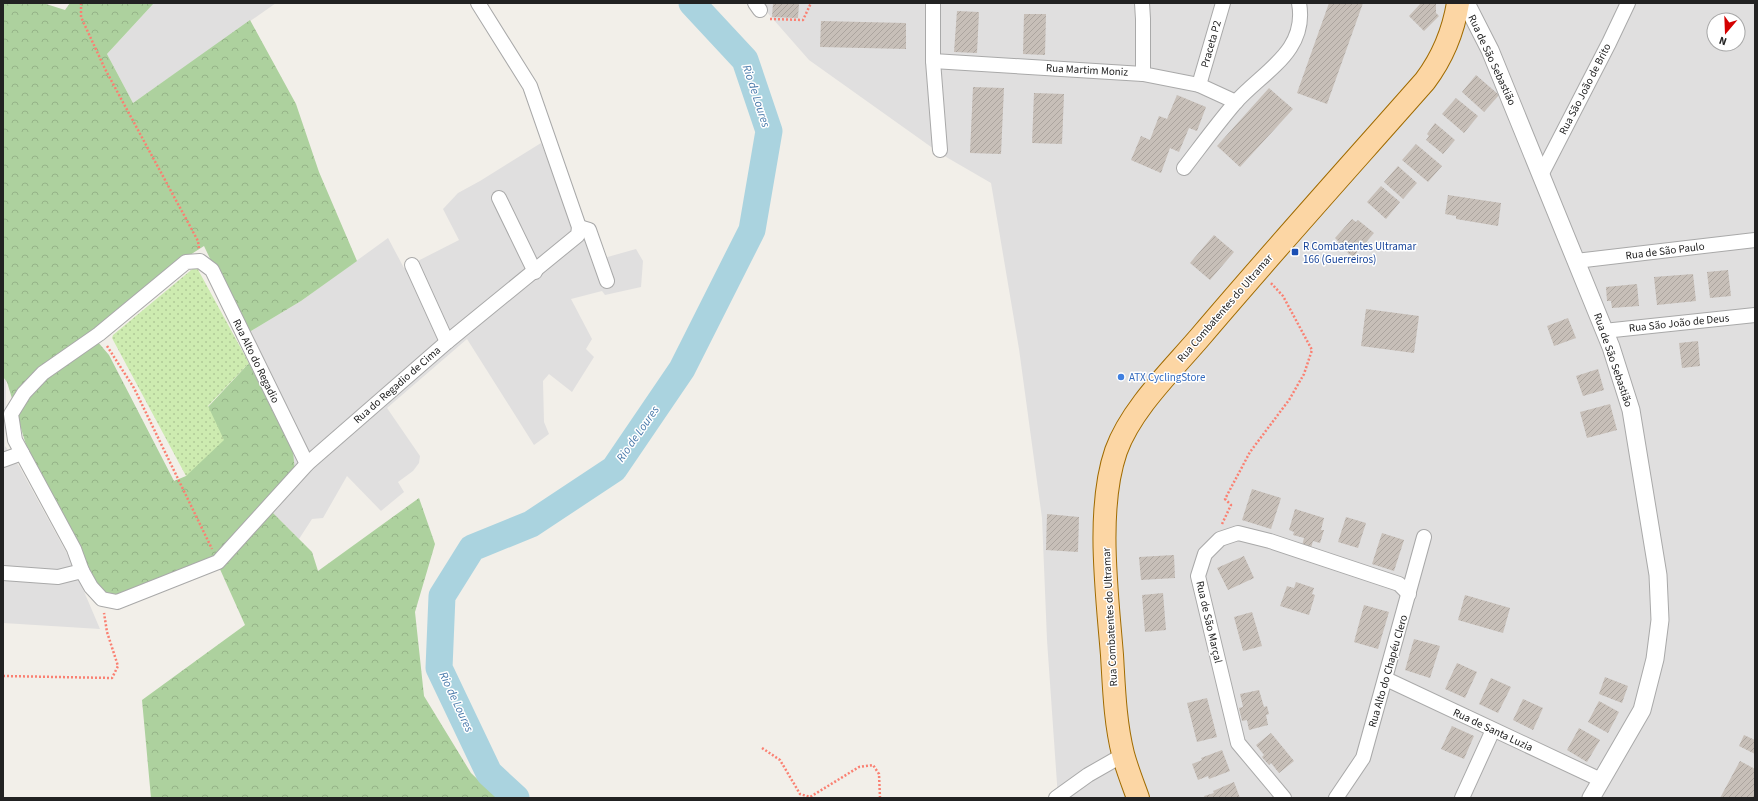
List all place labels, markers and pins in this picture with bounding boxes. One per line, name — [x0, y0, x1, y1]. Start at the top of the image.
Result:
place label: R Combatentes Ultramar 166 (Guerreiros) — [1303, 239, 1416, 267]
marker: R Combatentes Ultramar 166 (Guerreiros) — [1290, 247, 1300, 257]
place label: ATX CyclingStore — [1129, 370, 1206, 385]
marker: ATX CyclingStore — [1116, 372, 1126, 382]

